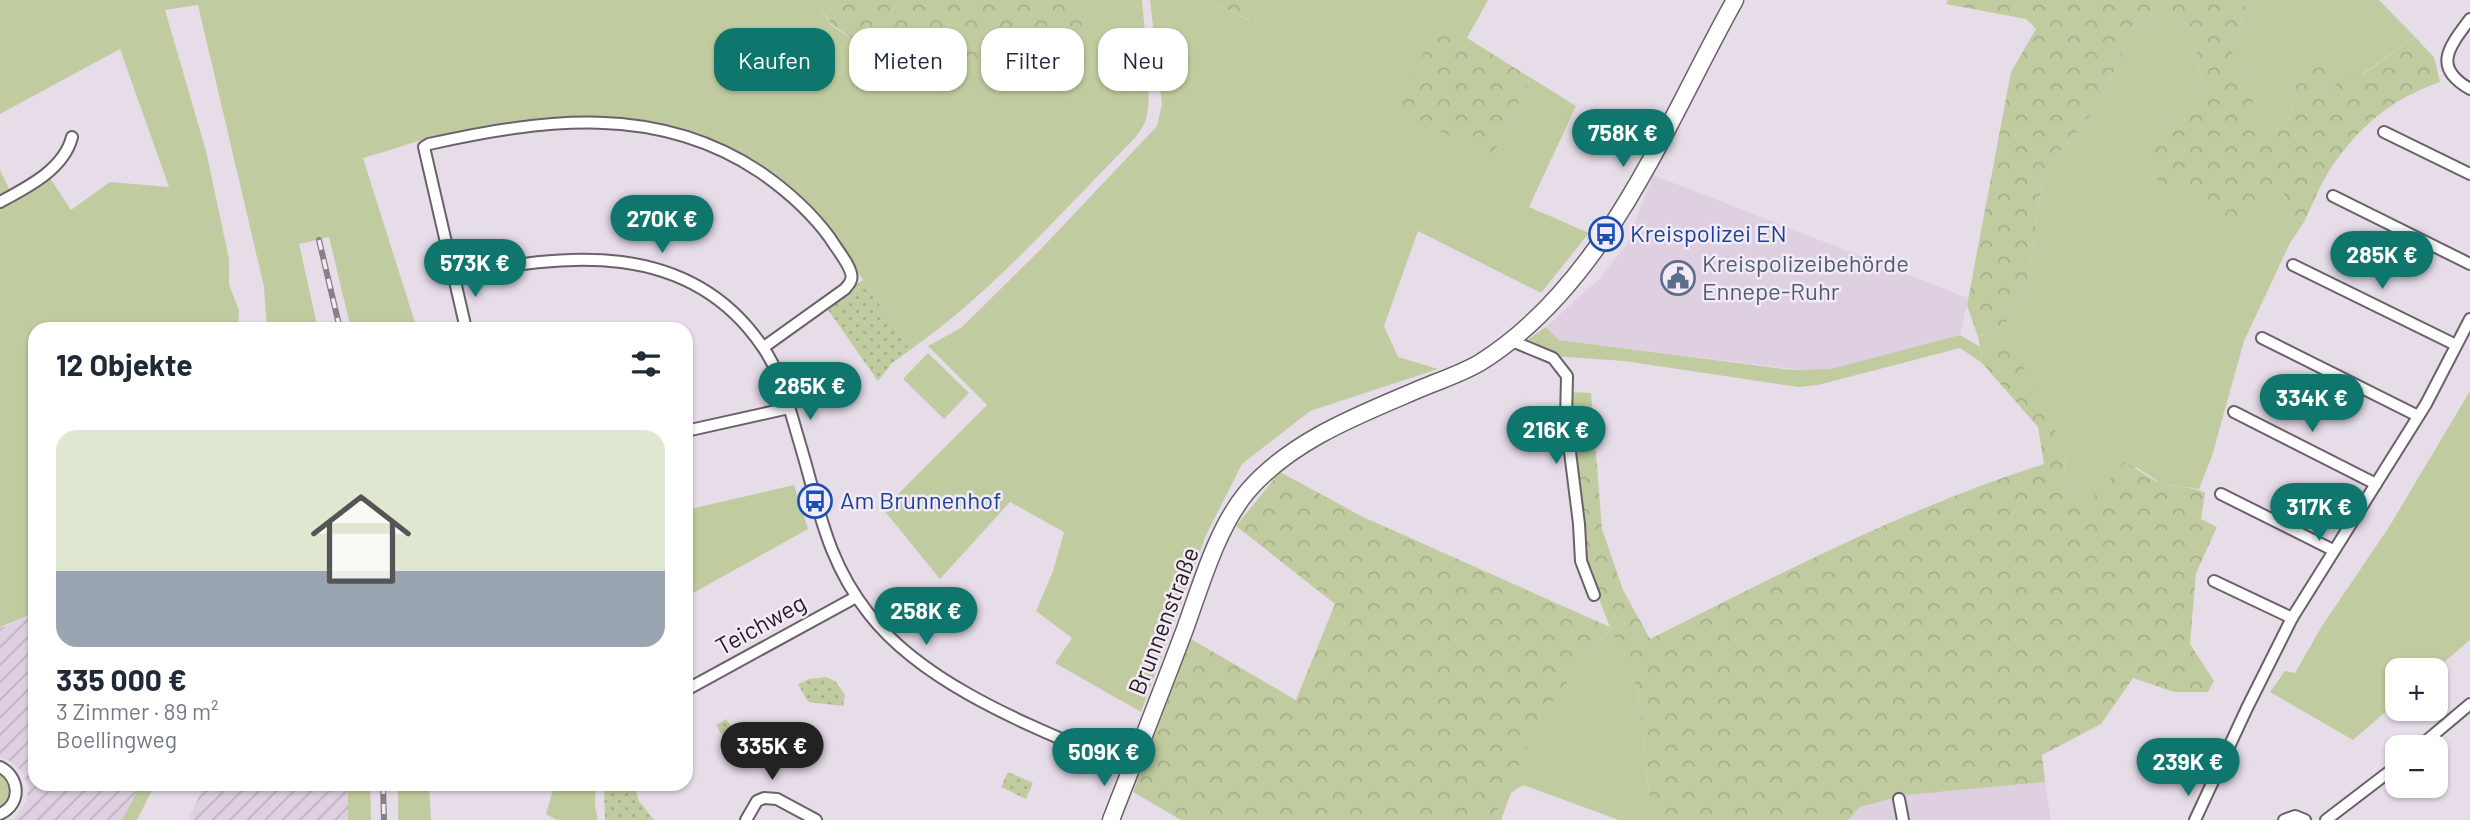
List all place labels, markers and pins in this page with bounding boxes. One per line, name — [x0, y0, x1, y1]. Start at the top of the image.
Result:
pin: 758K € — [1566, 110, 1680, 169]
pin: 270K € — [605, 196, 719, 255]
bus stop icon: Kreispolizei EN — [1587, 215, 1625, 253]
place label: Kreispolizei EN — [1630, 218, 1787, 247]
pin: 285K € — [2325, 232, 2439, 291]
pin: 573K € — [418, 240, 532, 299]
place label: Kreispolizeibehörde Ennepe-Ruhr — [1702, 248, 1909, 305]
public building icon: Kreispolizeibehörde Ennepe-Ruhr — [1659, 259, 1697, 297]
pin: 285K € — [753, 362, 867, 422]
pin: 334K € — [2255, 374, 2369, 434]
pin: 216K € — [1499, 406, 1613, 466]
bus stop icon: Am Brunnenhof — [796, 482, 834, 520]
pin: 317K € — [2262, 484, 2376, 543]
place label: Am Brunnenhof — [840, 485, 1002, 514]
pin: 258K € — [869, 588, 983, 647]
pin: 335K € — [715, 722, 829, 782]
pin: 509K € — [1047, 728, 1161, 788]
pin: 239K € — [2131, 738, 2245, 798]

